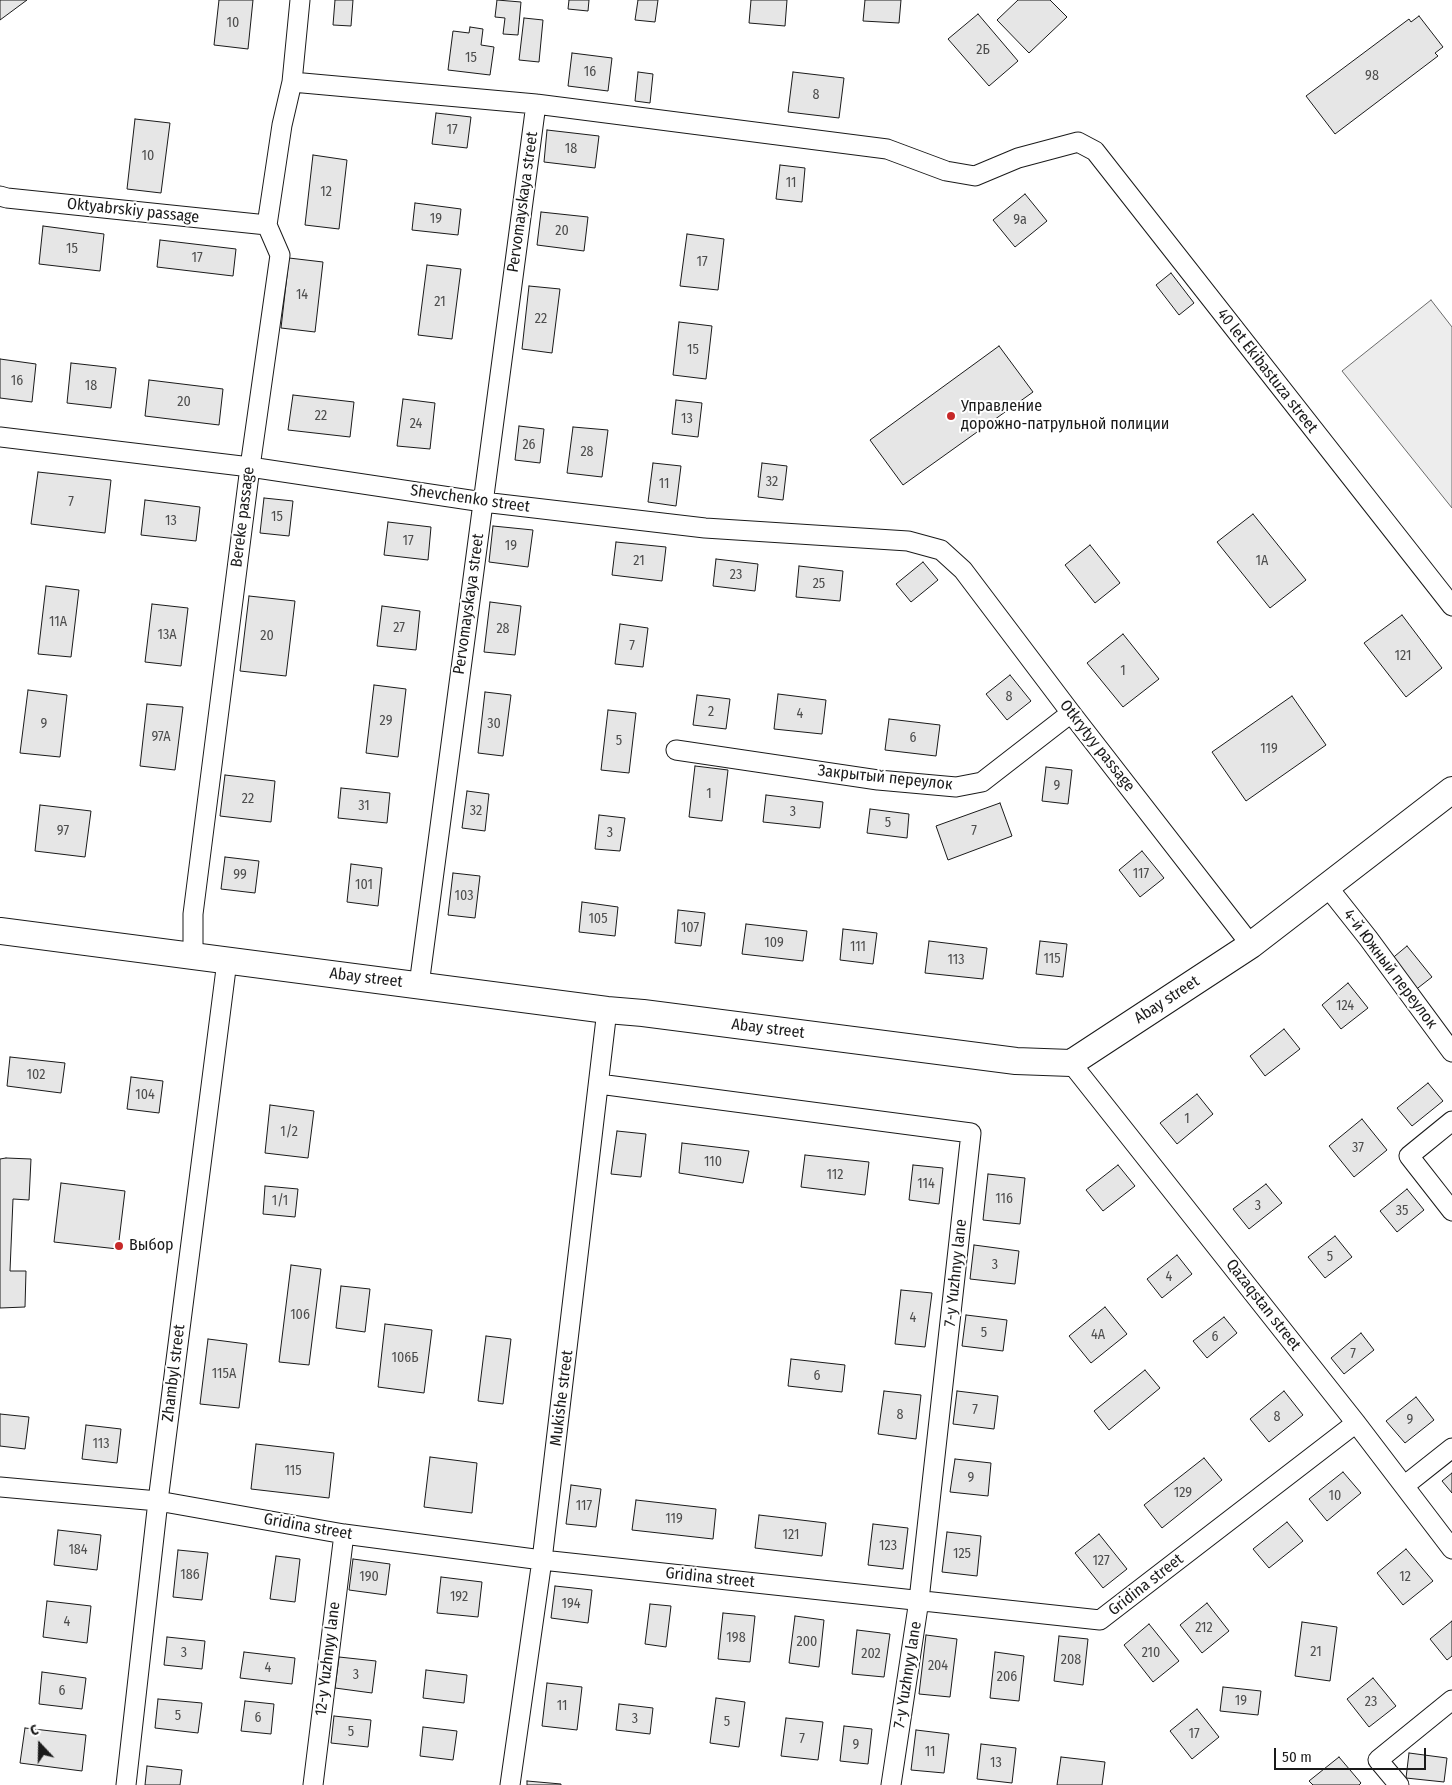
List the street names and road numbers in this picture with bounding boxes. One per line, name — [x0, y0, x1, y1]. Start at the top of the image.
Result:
street label: Pervomayskaya street — [504, 130, 542, 274]
street label: Oktyabrskiy passage — [66, 195, 200, 227]
street label: 40 let Ekibastuza street — [1213, 305, 1321, 437]
street label: Bereke passage — [227, 466, 259, 568]
street label: Shevchenko street — [409, 481, 531, 517]
street label: Pervomayskaya street — [450, 532, 488, 676]
street label: Otkrytyy passage — [1055, 696, 1139, 796]
street label: Закрытый переулок — [817, 761, 953, 795]
street label: 4-й Южный переулок — [1339, 906, 1441, 1032]
street label: Abay street — [328, 964, 404, 992]
street label: Abay street — [1131, 972, 1203, 1028]
street label: Abay street — [730, 1015, 806, 1043]
street label: 7-y Yuzhnyy lane — [941, 1218, 971, 1328]
street label: Qazaqstan street — [1221, 1256, 1305, 1354]
street label: Zhambyl street — [159, 1323, 189, 1423]
street label: Mukishe street — [547, 1349, 577, 1447]
street label: Gridina street — [262, 1510, 354, 1544]
street label: Gridina street — [1105, 1550, 1187, 1620]
street label: Gridina street — [664, 1564, 756, 1592]
street label: 12-y Yuzhnyy lane — [311, 1601, 345, 1717]
street label: 7-y Yuzhnyy lane — [890, 1620, 926, 1730]

